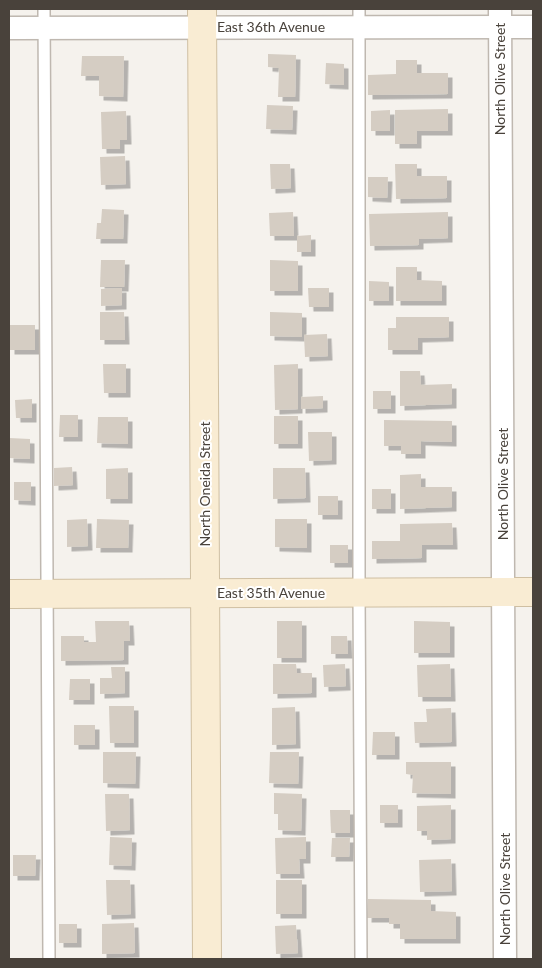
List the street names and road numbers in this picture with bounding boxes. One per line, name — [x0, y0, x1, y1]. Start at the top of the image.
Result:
street label: East 36th Avenue — [217, 18, 325, 35]
street label: North Olive Street — [491, 23, 508, 135]
street label: North Oneida Street — [196, 422, 213, 546]
street label: North Olive Street — [494, 428, 511, 540]
street label: East 35th Avenue — [217, 584, 325, 601]
street label: North Olive Street — [496, 833, 513, 945]

